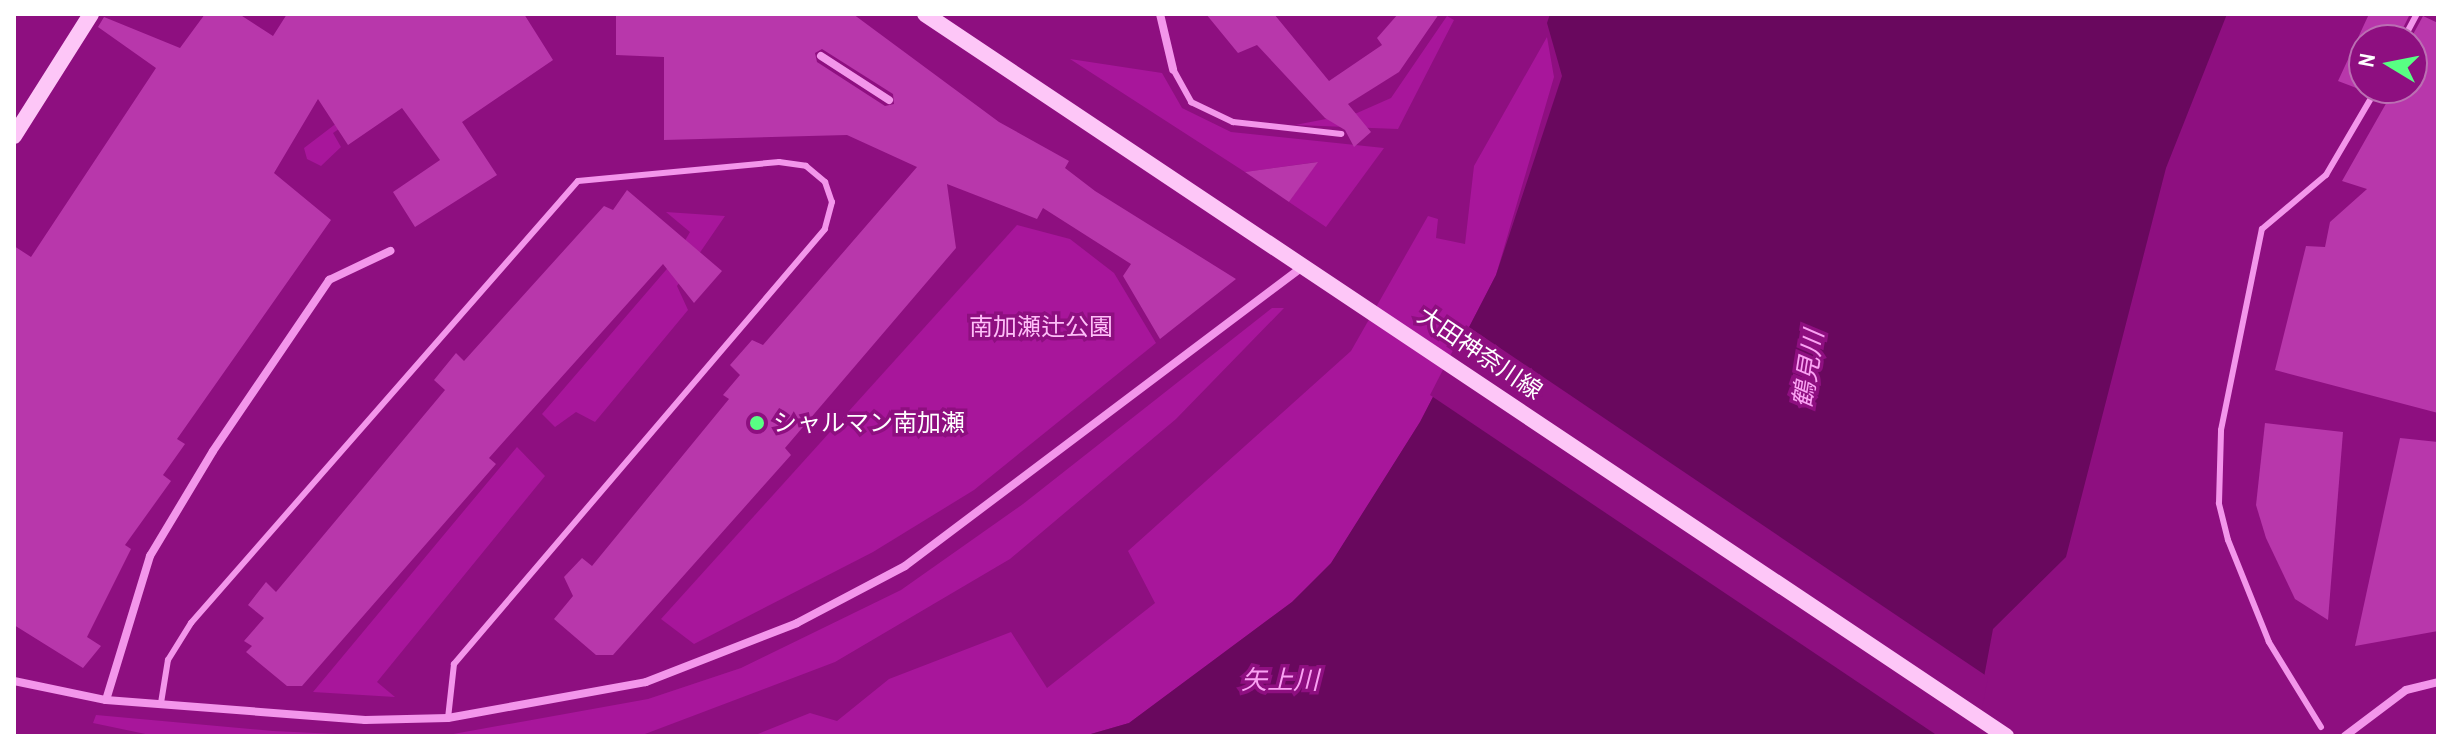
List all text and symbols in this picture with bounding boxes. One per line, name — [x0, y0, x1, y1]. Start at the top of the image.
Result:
north arrow — [2348, 24, 2428, 104]
text: N — [2350, 51, 2382, 69]
street label: 大田神奈川線 — [1412, 301, 1548, 405]
park label: 南加瀬辻公園 — [969, 313, 1113, 341]
water label: 鶴見川 — [1786, 328, 1830, 410]
place label: シャルマン南加瀬 — [773, 409, 965, 437]
marker: シャルマン南加瀬 — [748, 414, 766, 432]
water label: 矢上川 — [1241, 664, 1319, 696]

